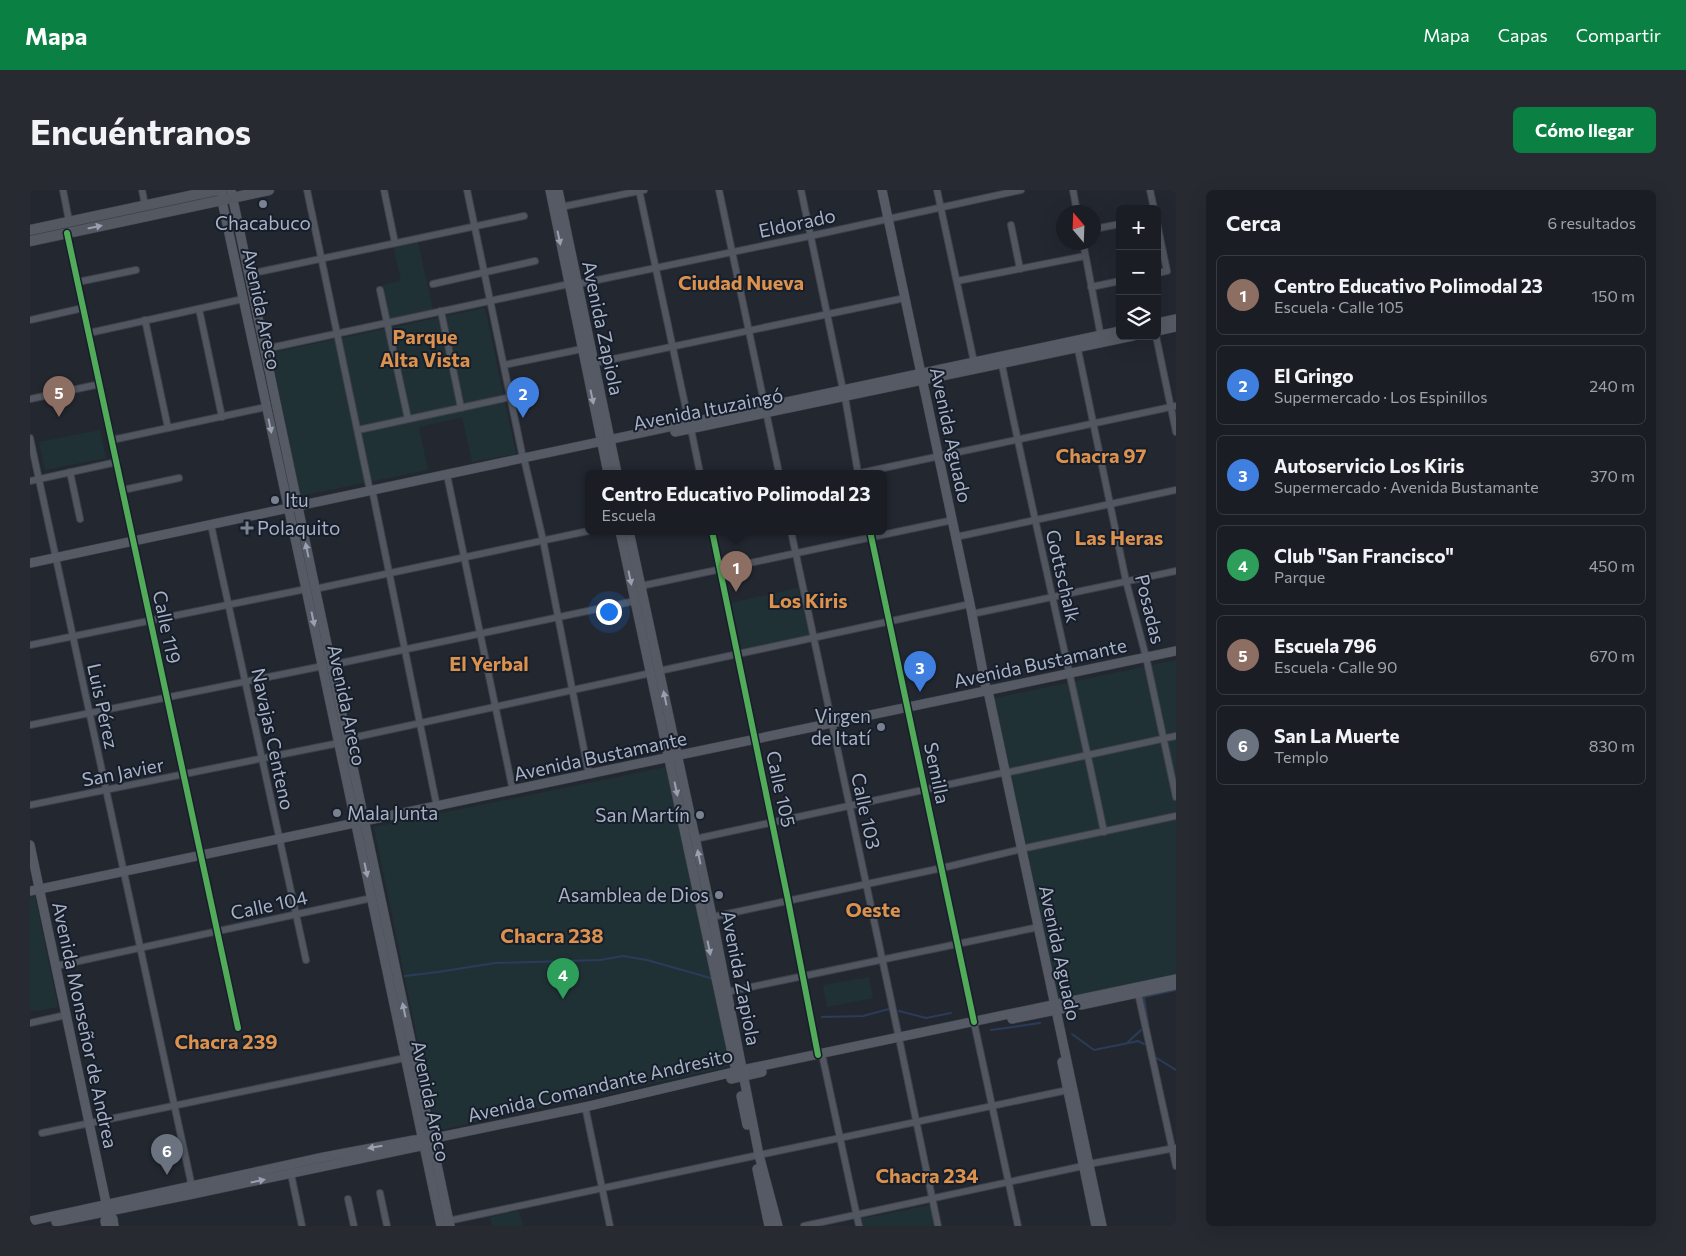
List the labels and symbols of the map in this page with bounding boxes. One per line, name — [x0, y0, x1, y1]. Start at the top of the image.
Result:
marker: Chacabuco — [257, 198, 269, 210]
street label: Eldorado — [756, 203, 837, 242]
north arrow — [1056, 205, 1101, 250]
place label: Chacabuco — [215, 211, 311, 234]
one-way arrow — [87, 223, 102, 231]
one-way arrow — [556, 230, 564, 246]
street label: Avenida Areco — [238, 246, 287, 372]
street label: Avenida Zapiola — [578, 258, 629, 397]
district label: Ciudad Nueva — [678, 270, 804, 294]
district label: Parque Alta Vista — [380, 324, 470, 371]
street label: Avenida Aguado — [926, 365, 977, 505]
pin: 5 — [43, 376, 75, 417]
pin: 2 — [507, 377, 539, 418]
street label: Avenida Ituzaingó — [631, 383, 785, 434]
one-way arrow — [588, 389, 596, 404]
one-way arrow — [266, 419, 274, 434]
district label: Chacra 97 — [1055, 443, 1147, 467]
place label: Itu — [285, 488, 309, 511]
marker: Itu — [269, 494, 281, 506]
place label: Polaquito — [257, 516, 340, 539]
marker: Polaquito — [241, 522, 253, 534]
district label: Las Heras — [1075, 525, 1163, 549]
street label: Gottschalk — [1042, 527, 1085, 625]
one-way arrow — [303, 543, 311, 558]
pin: 1 — [720, 551, 752, 592]
one-way arrow — [627, 571, 635, 587]
street label: Posadas — [1131, 572, 1170, 646]
street label: Calle 119 — [149, 588, 186, 666]
district label: Los Kiris — [768, 588, 848, 612]
your location — [596, 599, 622, 625]
one-way arrow — [309, 611, 317, 627]
street label: Avenida Bustamante — [951, 633, 1129, 692]
street label: Avenida Areco — [323, 642, 372, 768]
district label: El Yerbal — [449, 651, 529, 675]
pin: 3 — [904, 651, 936, 692]
street label: Luis Pérez — [83, 661, 124, 751]
street label: Navajas Centeno — [247, 666, 300, 812]
one-way arrow — [661, 691, 669, 706]
place label: Virgen de Itatí — [811, 704, 872, 749]
marker: Virgen de Itatí — [875, 721, 887, 733]
street label: Avenida Bustamante — [511, 726, 689, 785]
street label: Semilla — [920, 740, 955, 806]
street label: Calle 105 — [762, 749, 801, 829]
street label: San Javier — [80, 752, 166, 791]
street label: Calle 103 — [847, 771, 886, 851]
one-way arrow — [672, 781, 680, 797]
place label: Mala Junta — [347, 801, 438, 824]
place label: San Martín — [595, 803, 690, 826]
marker: Mala Junta — [331, 807, 343, 819]
marker: San Martín — [694, 809, 706, 821]
one-way arrow — [695, 850, 703, 865]
one-way arrow — [362, 862, 370, 878]
place label: Asamblea de Dios — [558, 883, 709, 906]
street label: Avenida Aguado — [1035, 883, 1086, 1023]
street label: Calle 104 — [228, 885, 310, 924]
marker: Asamblea de Dios — [713, 889, 725, 901]
district label: Oeste — [846, 897, 900, 921]
street label: Avenida Monseñor de Andrea — [48, 900, 123, 1150]
street label: Avenida Zapiola — [717, 908, 766, 1047]
district label: Chacra 238 — [500, 923, 604, 947]
one-way arrow — [706, 940, 714, 956]
pin: 4 — [547, 958, 579, 999]
one-way arrow — [400, 1002, 408, 1017]
district label: Chacra 239 — [174, 1029, 278, 1053]
street label: Avenida Areco — [407, 1038, 456, 1164]
street label: Avenida Comandante Andresito — [465, 1043, 735, 1126]
pin: 6 — [151, 1134, 183, 1175]
one-way arrow — [366, 1144, 382, 1152]
district label: Chacra 234 — [875, 1163, 979, 1187]
one-way arrow — [251, 1176, 267, 1184]

